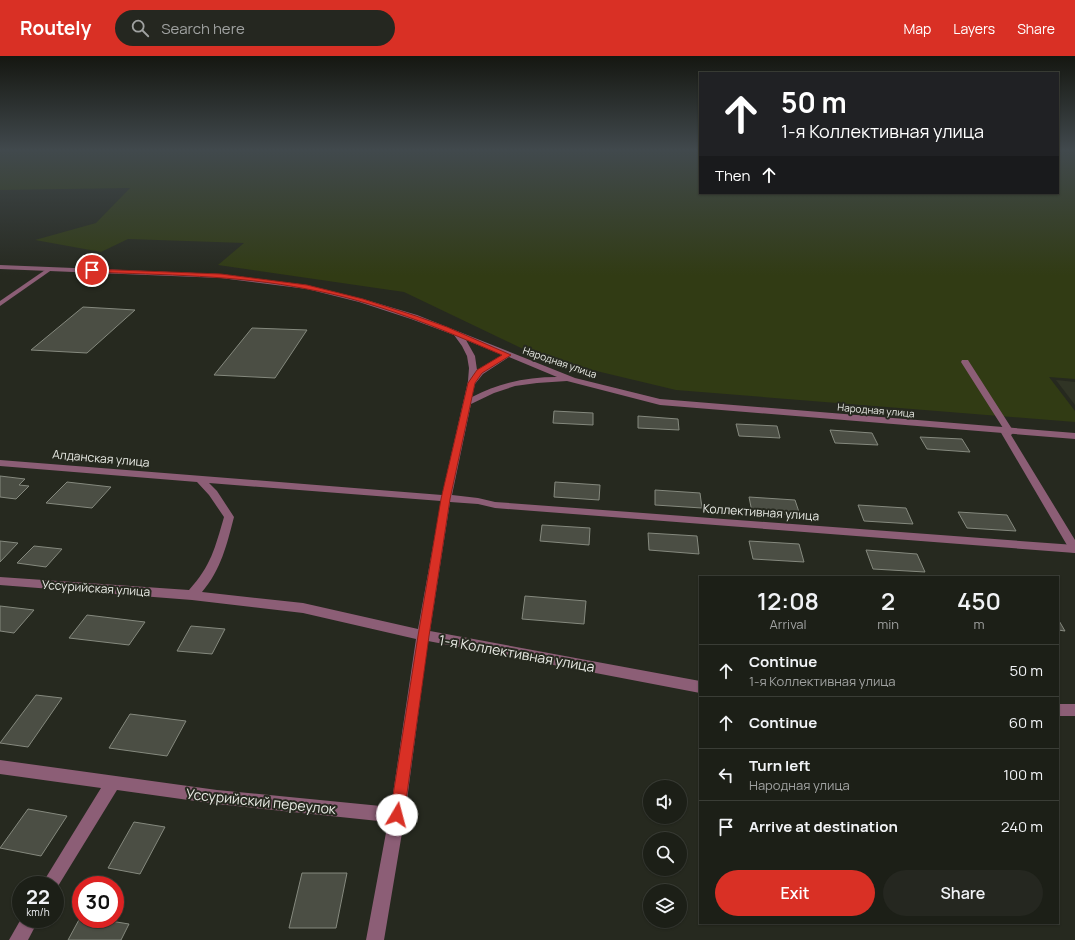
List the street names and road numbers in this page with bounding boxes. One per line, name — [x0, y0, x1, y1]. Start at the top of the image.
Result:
street label: Народная улица — [521, 343, 599, 381]
street label: Народная улица — [837, 400, 915, 420]
street label: Алданская улица — [52, 445, 150, 471]
street label: Коллективная улица — [702, 499, 820, 525]
street label: Уссурийская улица — [41, 576, 151, 600]
street label: 1-я Коллективная улица — [438, 630, 596, 676]
street label: Уссурийский переулок — [185, 784, 338, 818]

